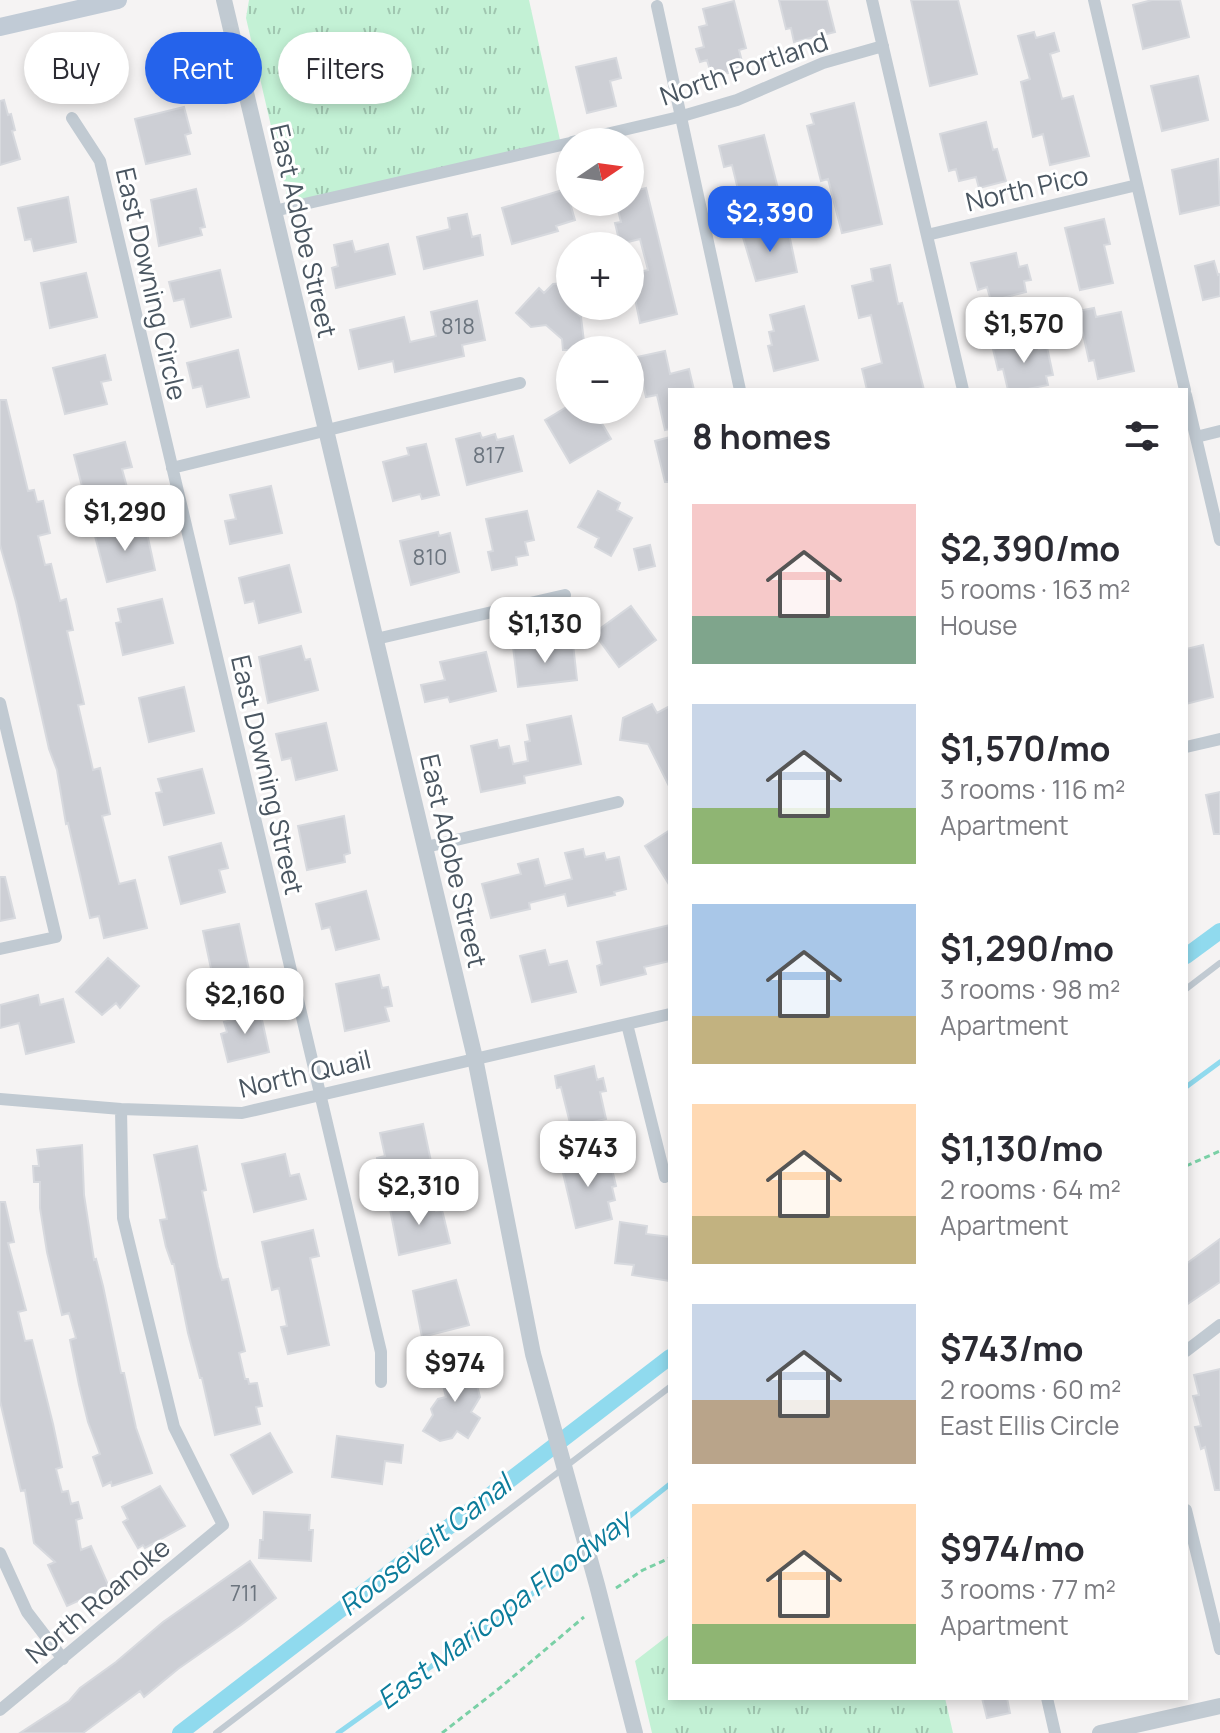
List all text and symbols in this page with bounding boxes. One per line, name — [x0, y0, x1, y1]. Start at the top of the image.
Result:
street label: North Portland — [655, 22, 833, 114]
chip: Buy — [24, 32, 129, 104]
chip: Rent — [145, 32, 262, 104]
chip: Filters — [278, 32, 412, 104]
street label: East Adobe Street — [262, 121, 346, 341]
north arrow — [556, 128, 644, 216]
map controls — [556, 128, 644, 424]
street label: North Pico — [962, 156, 1092, 220]
street label: East Downing Circle — [108, 164, 196, 403]
pin: $2,390 — [705, 186, 835, 254]
text: $2,390 — [726, 194, 814, 230]
button: + — [556, 232, 644, 320]
pin: $1,570 — [959, 297, 1089, 365]
text: $1,570 — [984, 305, 1064, 341]
house number: 818 — [441, 311, 475, 341]
button: − — [556, 336, 644, 424]
text: 8 homes — [692, 413, 831, 459]
icon: filters — [1120, 414, 1164, 458]
house number: 817 — [473, 440, 505, 470]
pin: $1,290 — [60, 485, 190, 553]
text: $1,290 — [83, 493, 167, 529]
text: $2,390/mo — [940, 525, 1120, 571]
icon: home — [756, 536, 852, 632]
house number: 810 — [413, 542, 447, 572]
text: 5 rooms · 163 m² — [940, 571, 1130, 607]
pin: $1,130 — [480, 597, 610, 665]
text: $1,130 — [507, 605, 583, 641]
text: House — [940, 607, 1017, 643]
street label: East Downing Street — [223, 652, 313, 898]
text: $1,570/mo — [940, 725, 1111, 771]
icon: home — [756, 736, 852, 832]
street label: East Adobe Street — [412, 751, 496, 971]
text: 3 rooms · 116 m² — [940, 771, 1126, 807]
text: Apartment — [940, 807, 1069, 843]
text: $1,290/mo — [940, 925, 1114, 971]
icon: home — [756, 936, 852, 1032]
pin: $2,160 — [180, 968, 310, 1036]
text: 3 rooms · 98 m² — [940, 971, 1120, 1007]
text: $2,160 — [204, 976, 286, 1012]
text: Apartment — [940, 1007, 1069, 1043]
street label: North Quail — [235, 1040, 374, 1106]
pin: $743 — [541, 1121, 635, 1189]
text: $1,130/mo — [940, 1125, 1103, 1171]
text: $743 — [558, 1129, 618, 1165]
icon: home — [756, 1136, 852, 1232]
pin: $2,310 — [354, 1159, 484, 1227]
text: $2,310 — [377, 1167, 461, 1203]
text: 2 rooms · 64 m² — [940, 1171, 1121, 1207]
text: Apartment — [940, 1207, 1069, 1243]
text: $743/mo — [940, 1325, 1084, 1371]
pin: $974 — [408, 1336, 502, 1404]
icon: home — [756, 1336, 852, 1432]
text: $974 — [424, 1344, 486, 1380]
text: 2 rooms · 60 m² — [940, 1371, 1122, 1407]
text: East Ellis Circle — [940, 1407, 1119, 1443]
water label: Roosevelt Canal — [330, 1463, 521, 1623]
water label: East Maricopa Floodway — [369, 1499, 641, 1717]
text: $974/mo — [940, 1525, 1085, 1571]
street label: North Roanoke — [17, 1529, 177, 1671]
icon: home — [756, 1536, 852, 1632]
text: 3 rooms · 77 m² — [940, 1571, 1116, 1607]
house number: 711 — [230, 1578, 258, 1608]
text: Apartment — [940, 1607, 1069, 1643]

